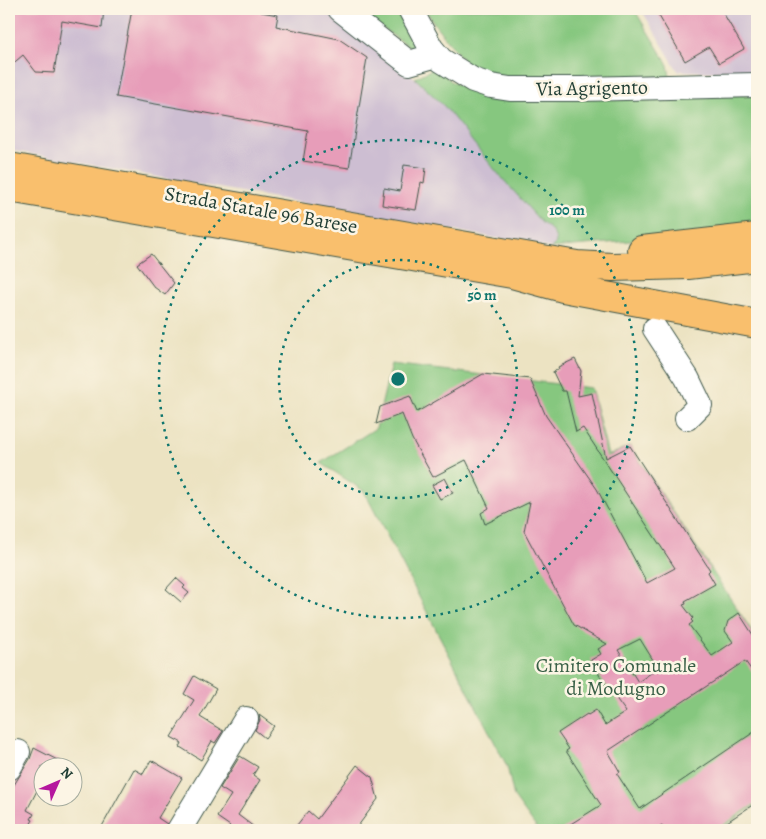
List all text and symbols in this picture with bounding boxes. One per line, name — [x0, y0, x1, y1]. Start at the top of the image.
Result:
street label: Via Agrigento — [535, 74, 648, 102]
street label: Strada Statale 96 Barese — [163, 180, 360, 240]
text: 100 m — [549, 200, 585, 220]
text: 50 m — [467, 285, 497, 305]
centre of rings — [389, 370, 407, 388]
park label: Cimitero Comunale di Modugno — [536, 652, 696, 702]
north arrow — [32, 756, 82, 806]
text: N — [57, 763, 77, 783]

